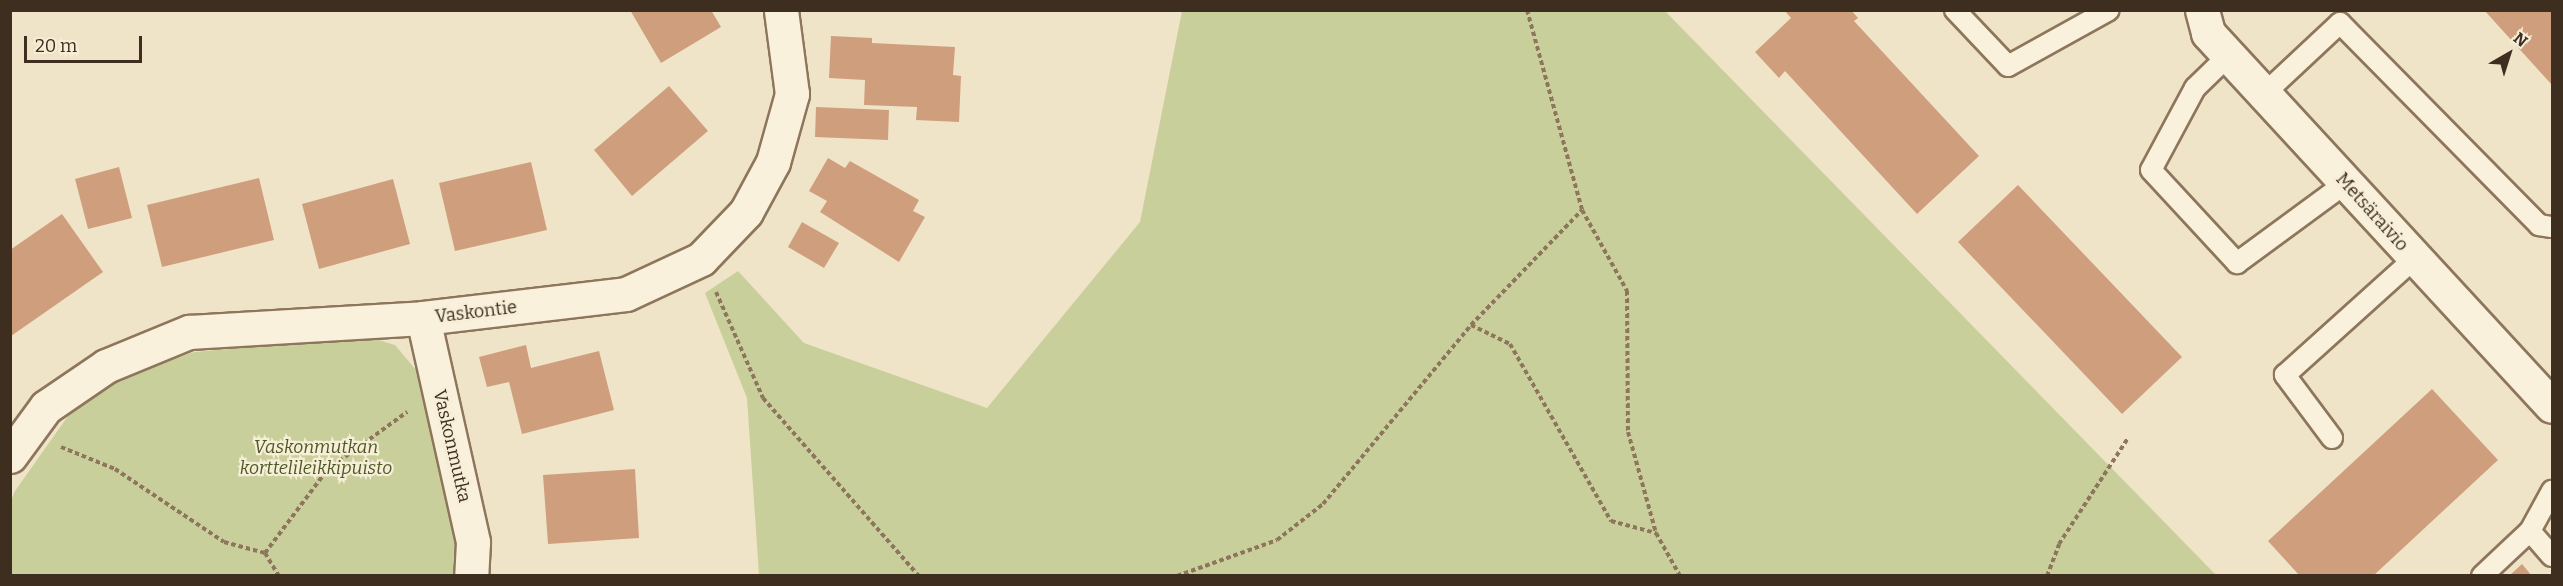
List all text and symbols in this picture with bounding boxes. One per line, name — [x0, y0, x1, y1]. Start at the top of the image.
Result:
scale bar — [27, 24, 146, 62]
north arrow — [2479, 24, 2539, 84]
text: N — [2510, 28, 2531, 51]
text: 20 m — [35, 35, 77, 57]
street label: Metsäraivio — [2331, 168, 2413, 256]
street label: Vaskontie — [434, 296, 518, 328]
street label: Vaskonmutka — [429, 388, 475, 504]
park label: Vaskonmutkan korttelileikkipuisto — [240, 437, 392, 480]

